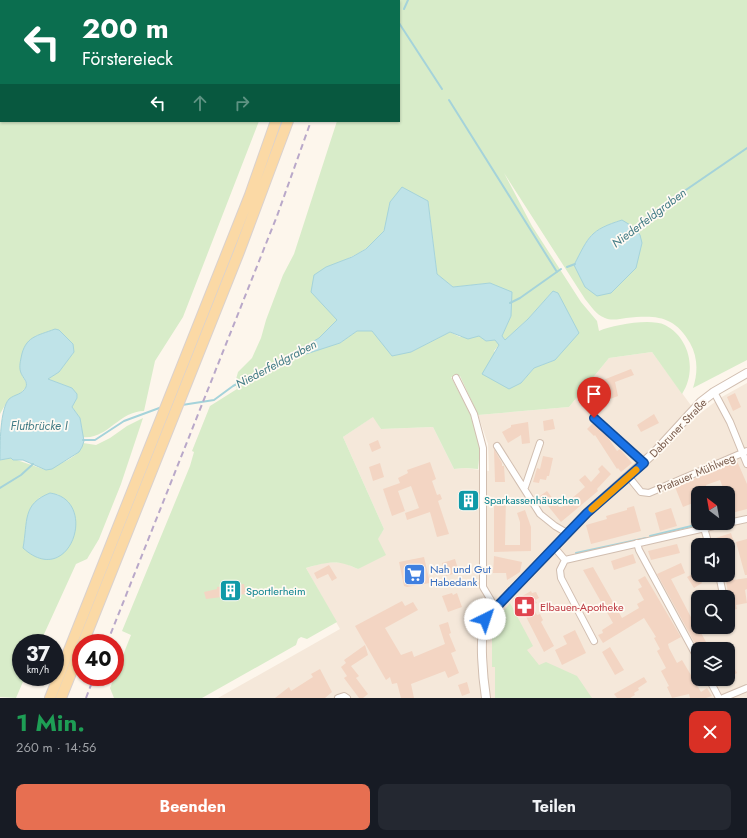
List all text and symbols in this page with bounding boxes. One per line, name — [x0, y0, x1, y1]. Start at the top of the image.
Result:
text: 200 m — [82, 8, 169, 49]
icon: left — [16, 16, 68, 68]
text: Förstereieck — [82, 46, 173, 72]
icon: left — [147, 92, 169, 114]
icon: ahead — [189, 92, 211, 114]
icon: right — [231, 92, 253, 114]
water label: Niederfeldgraben — [608, 184, 690, 252]
water label: Niederfeldgraben — [232, 335, 320, 393]
pin — [577, 377, 611, 418]
icon: arrive — [583, 383, 605, 405]
street label: Dabruner Straße — [646, 395, 711, 461]
water label: Flutbrücke I — [10, 417, 69, 435]
street label: Pratauer Mühlweg — [654, 449, 738, 497]
north arrow — [691, 486, 735, 530]
map controls — [691, 486, 735, 686]
building icon: Sparkassenhäuschen — [455, 487, 481, 513]
place label: Sparkassenhäuschen — [484, 492, 580, 508]
button: sound — [691, 538, 735, 582]
place label: Nah und Gut Habedank — [430, 561, 491, 590]
supermarket icon: Nah und Gut Habedank — [402, 562, 428, 588]
building icon: Sportlerheim — [218, 578, 244, 604]
place label: Sportlerheim — [246, 583, 306, 599]
button: search — [691, 590, 735, 634]
pharmacy icon: Elbauen-Apotheke — [511, 594, 537, 620]
position arrow — [464, 598, 506, 640]
place label: Elbauen-Apotheke — [540, 599, 624, 615]
speed limit sign: 40 — [72, 634, 124, 686]
text: 37 — [26, 640, 50, 669]
button: layers — [691, 642, 735, 686]
text: km/h — [27, 662, 49, 677]
text: 1 Min. — [16, 705, 85, 740]
button: close — [689, 711, 731, 753]
text: 260 m · 14:56 — [16, 738, 97, 757]
button: Beenden — [16, 784, 370, 830]
button: Teilen — [378, 784, 731, 830]

